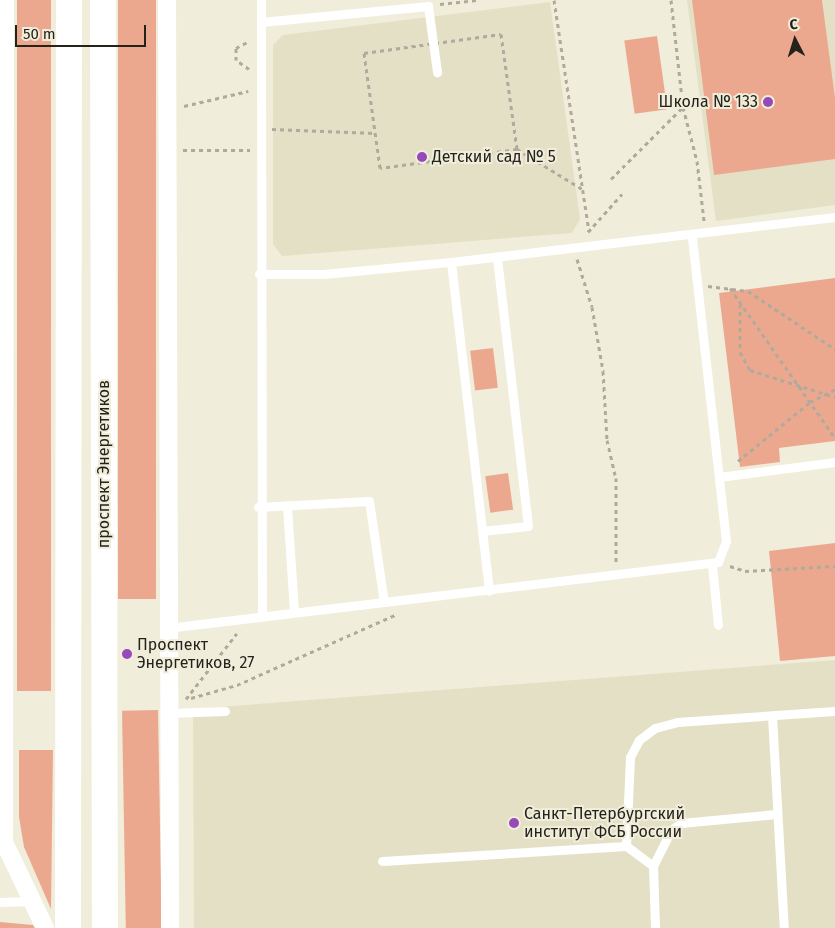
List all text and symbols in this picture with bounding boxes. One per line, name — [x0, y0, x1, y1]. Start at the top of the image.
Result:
scale bar — [18, 15, 149, 47]
north arrow — [770, 15, 820, 65]
text: С — [789, 16, 798, 33]
text: 50 m — [23, 25, 56, 43]
place label: Школа № 133 — [659, 92, 758, 112]
marker: Школа № 133 — [762, 96, 774, 108]
place label: Детский сад № 5 — [432, 147, 556, 167]
marker: Детский сад № 5 — [416, 151, 428, 163]
street label: проспект Энергетиков — [94, 380, 114, 548]
place label: Проспект Энергетиков, 27 — [137, 635, 254, 673]
marker: Проспект Энергетиков, 27 — [121, 648, 133, 660]
place label: Санкт-Петербургский институт ФСБ России — [524, 804, 685, 842]
marker: Санкт-Петербургский институт ФСБ России — [508, 817, 520, 829]

